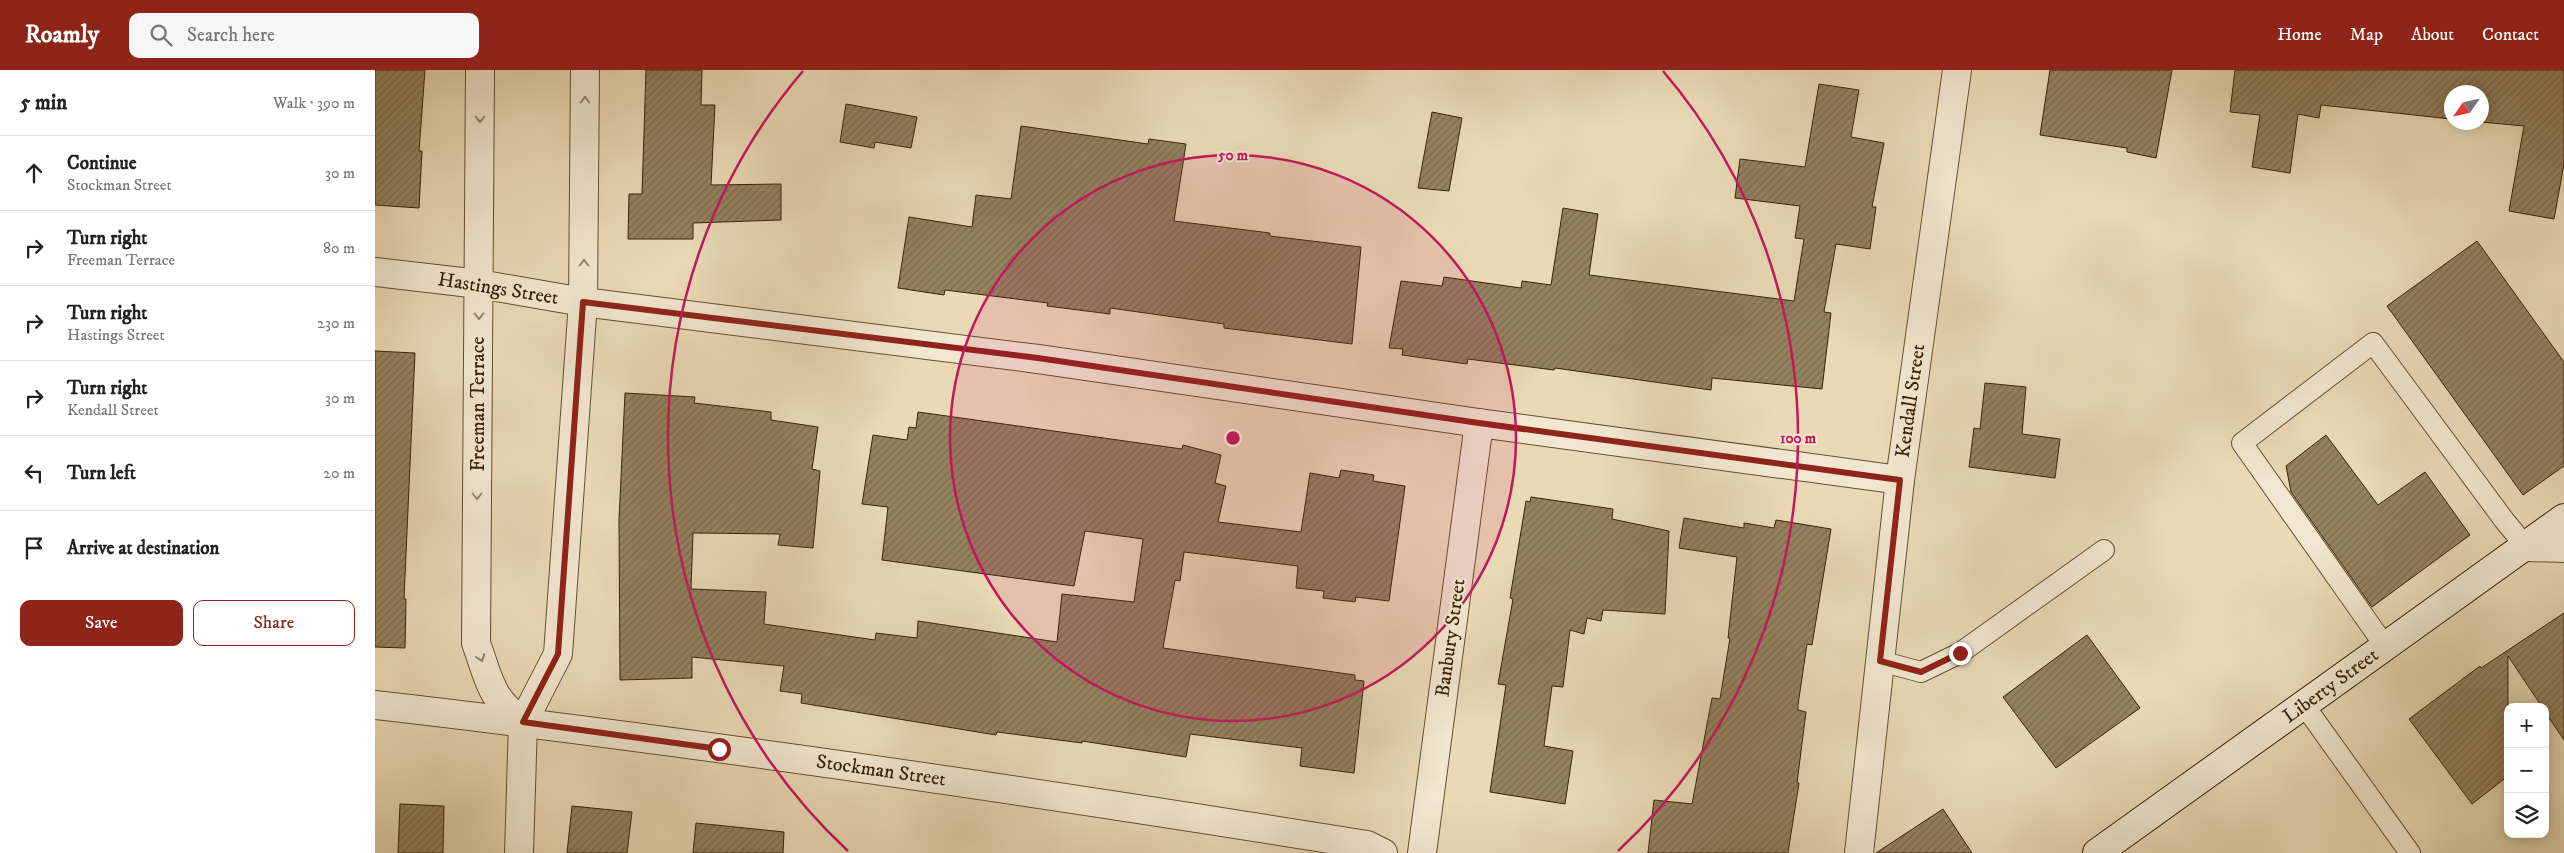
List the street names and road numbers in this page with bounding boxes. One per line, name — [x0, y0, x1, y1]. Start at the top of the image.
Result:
street label: Hastings Street — [436, 267, 560, 311]
street label: Freeman Terrace — [466, 336, 491, 472]
street label: Kendall Street — [1891, 343, 1931, 459]
street label: Banbury Street — [1430, 577, 1472, 699]
street label: Liberty Street — [2278, 643, 2384, 729]
street label: Stockman Street — [815, 750, 947, 792]

